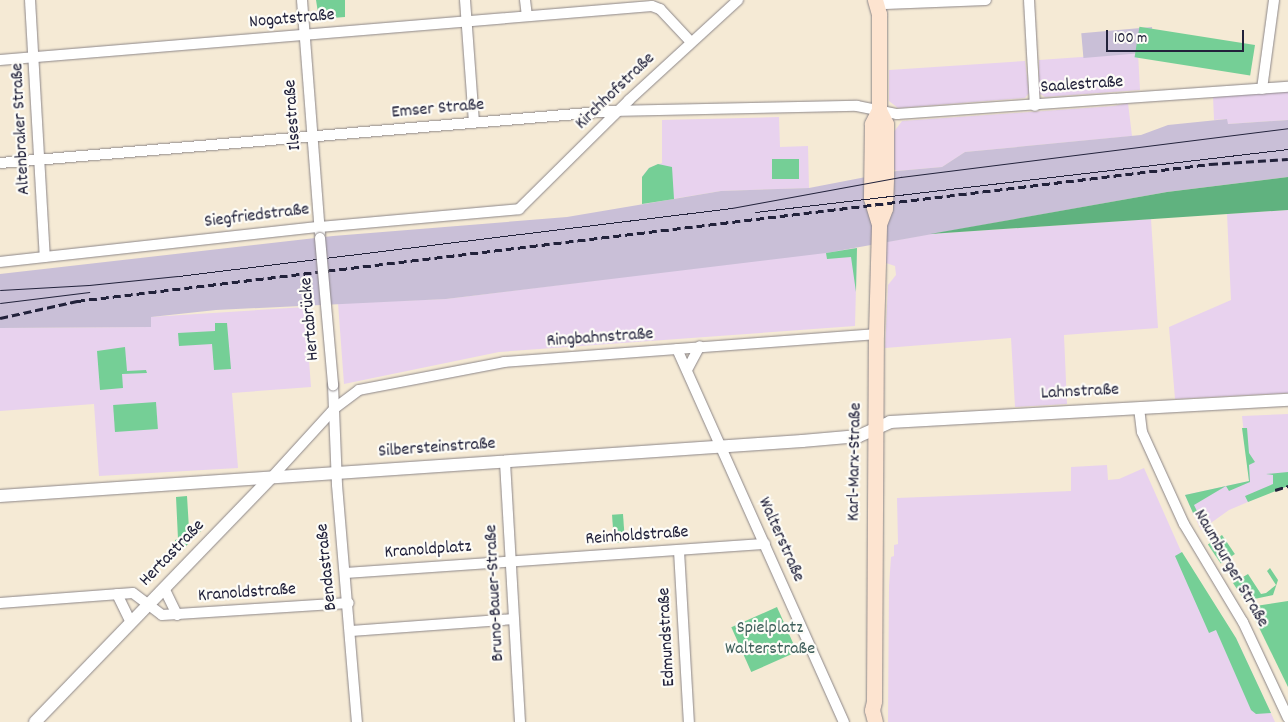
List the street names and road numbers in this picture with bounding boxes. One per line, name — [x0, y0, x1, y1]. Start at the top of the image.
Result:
street label: Nogatstraße — [248, 6, 336, 34]
street label: Kirchhofstraße — [572, 49, 660, 135]
street label: Altenbraker Straße — [8, 62, 36, 196]
street label: Saalestraße — [1040, 72, 1124, 100]
street label: Ilsestraße — [281, 79, 307, 151]
street label: Emser Straße — [391, 95, 485, 125]
street label: Siegfriedstraße — [203, 200, 311, 234]
street label: Hertabrücke — [297, 276, 325, 362]
street label: Ringbahnstraße — [546, 324, 654, 354]
street label: Lahnstraße — [1040, 380, 1120, 406]
street label: Karl-Marx-Straße — [844, 403, 868, 521]
street label: Silbersteinstraße — [378, 434, 496, 464]
street label: Walterstraße — [752, 494, 808, 586]
street label: Naumburger Straße — [1188, 506, 1272, 632]
street label: Hertastraße — [136, 516, 210, 592]
street label: Bendastraße — [313, 522, 343, 612]
street label: Reinholdstraße — [585, 523, 689, 551]
street label: Bruno-Bauer-Straße — [482, 524, 510, 662]
street label: Kranoldplatz — [384, 537, 472, 565]
street label: Kranoldstraße — [197, 580, 297, 608]
street label: Edmundstraße — [655, 587, 681, 687]

